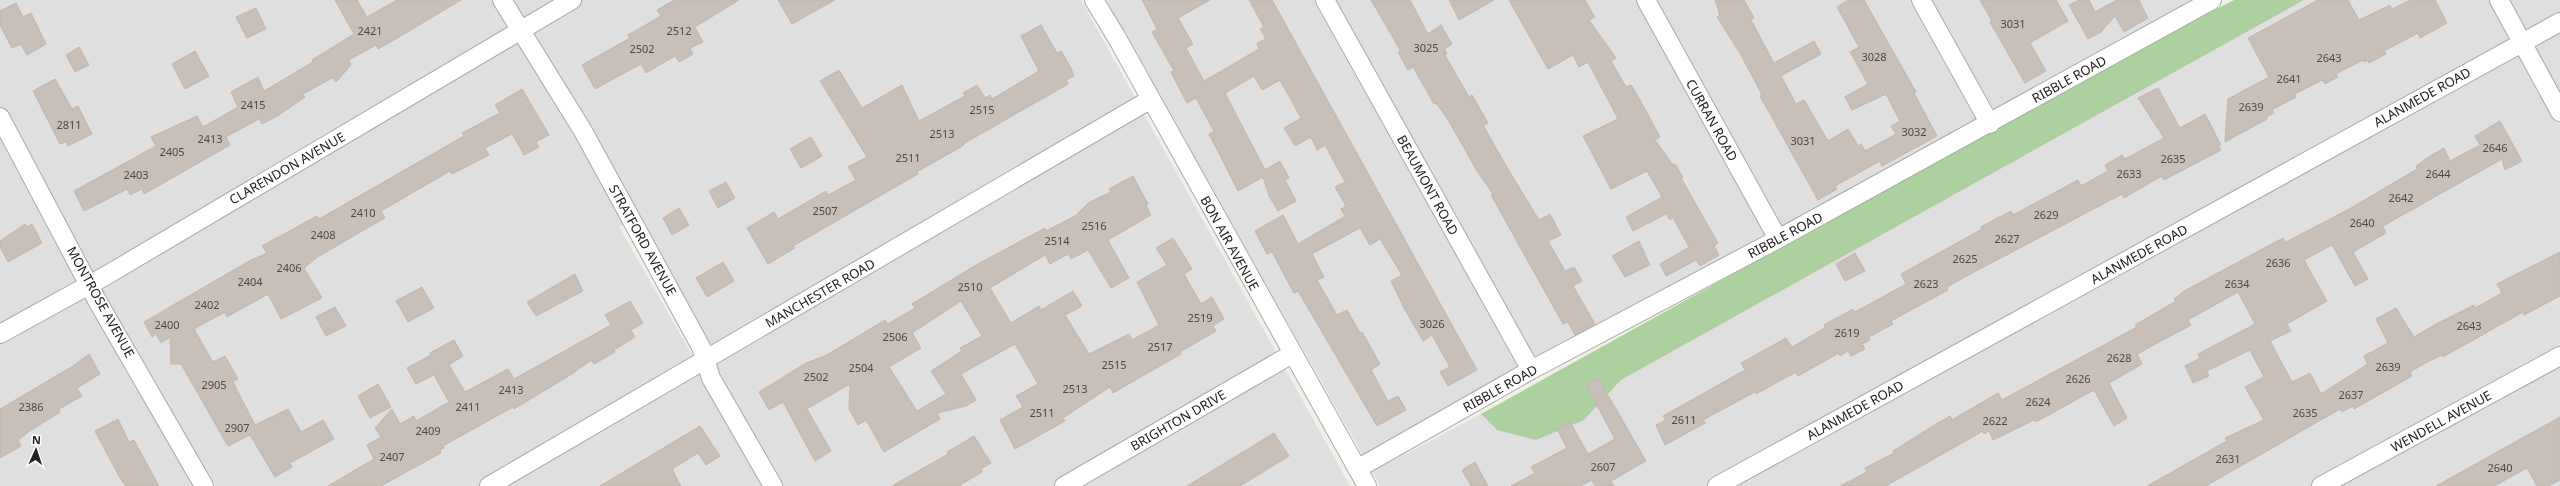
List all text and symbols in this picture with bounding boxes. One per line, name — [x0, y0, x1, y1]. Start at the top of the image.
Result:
house number: 3031 — [2000, 16, 2026, 31]
house number: 2421 — [357, 23, 383, 38]
house number: 2512 — [666, 23, 692, 38]
house number: 3025 — [1413, 40, 1439, 55]
house number: 2502 — [629, 41, 655, 56]
house number: 3028 — [1861, 49, 1887, 64]
house number: 2643 — [2316, 50, 2342, 65]
street label: RIBBLE ROAD — [2029, 51, 2109, 107]
street label: ALANMEDE ROAD — [2370, 63, 2474, 131]
house number: 2641 — [2276, 71, 2302, 86]
street label: CURRAN ROAD — [1682, 76, 1742, 164]
house number: 2415 — [240, 97, 266, 112]
house number: 2639 — [2238, 99, 2264, 114]
house number: 2515 — [969, 102, 995, 117]
house number: 2811 — [56, 117, 82, 132]
house number: 3032 — [1901, 124, 1927, 139]
house number: 2513 — [929, 126, 955, 141]
street label: CLARENDON AVENUE — [226, 127, 348, 209]
house number: 2413 — [197, 131, 223, 146]
street label: BEAUMONT ROAD — [1393, 132, 1463, 238]
house number: 3031 — [1790, 133, 1816, 148]
house number: 2646 — [2482, 140, 2508, 155]
house number: 2405 — [159, 144, 185, 159]
house number: 2511 — [895, 150, 921, 165]
house number: 2635 — [2160, 151, 2186, 166]
house number: 2633 — [2116, 166, 2142, 181]
house number: 2644 — [2425, 166, 2451, 181]
house number: 2403 — [123, 167, 149, 182]
street label: STRATFORD AVENUE — [605, 181, 681, 299]
house number: 2642 — [2388, 190, 2414, 205]
street label: BON AIR AVENUE — [1197, 193, 1263, 293]
house number: 2507 — [812, 203, 838, 218]
house number: 2410 — [350, 205, 376, 220]
house number: 2629 — [2033, 207, 2059, 222]
street label: RIBBLE ROAD — [1744, 208, 1826, 262]
house number: 2640 — [2349, 215, 2375, 230]
house number: 2516 — [1081, 218, 1107, 233]
street label: ALANMEDE ROAD — [2087, 220, 2191, 288]
house number: 2408 — [310, 227, 336, 242]
house number: 2627 — [1994, 231, 2020, 246]
house number: 2514 — [1044, 233, 1070, 248]
street label: MONTROSE AVENUE — [63, 243, 139, 361]
house number: 2625 — [1952, 251, 1978, 266]
street label: MANCHESTER ROAD — [762, 254, 878, 332]
house number: 2636 — [2265, 255, 2291, 270]
house number: 2406 — [276, 260, 302, 275]
house number: 2404 — [237, 274, 263, 289]
house number: 2623 — [1913, 276, 1939, 291]
house number: 2634 — [2224, 276, 2250, 291]
house number: 2510 — [957, 279, 983, 294]
house number: 2402 — [194, 297, 220, 312]
house number: 2519 — [1187, 310, 1213, 325]
house number: 3026 — [1419, 316, 1445, 331]
house number: 2400 — [154, 317, 180, 332]
house number: 2643 — [2456, 318, 2482, 333]
house number: 2619 — [1834, 325, 1860, 340]
house number: 2506 — [882, 329, 908, 344]
house number: 2517 — [1147, 339, 1173, 354]
house number: 2628 — [2106, 350, 2132, 365]
house number: 2515 — [1101, 357, 1127, 372]
house number: 2639 — [2375, 359, 2401, 374]
house number: 2504 — [848, 360, 874, 375]
street label: RIBBLE ROAD — [1460, 360, 1540, 416]
house number: 2502 — [803, 369, 829, 384]
house number: 2626 — [2065, 371, 2091, 386]
street label: ALANMEDE ROAD — [1803, 376, 1907, 444]
house number: 2905 — [201, 377, 227, 392]
house number: 2513 — [1062, 381, 1088, 396]
house number: 2413 — [498, 382, 524, 397]
street label: BRIGHTON DRIVE — [1127, 385, 1229, 455]
street label: WENDELL AVENUE — [2388, 386, 2494, 456]
house number: 2637 — [2338, 387, 2364, 402]
house number: 2624 — [2025, 394, 2051, 409]
house number: 2386 — [18, 399, 44, 414]
house number: 2411 — [455, 399, 481, 414]
house number: 2511 — [1029, 405, 1055, 420]
house number: 2635 — [2292, 405, 2318, 420]
house number: 2611 — [1671, 412, 1697, 427]
house number: 2622 — [1982, 413, 2008, 428]
house number: 2907 — [224, 420, 250, 435]
house number: 2409 — [415, 423, 441, 438]
north arrow — [16, 430, 56, 470]
text: N — [32, 432, 41, 447]
house number: 2407 — [379, 449, 405, 464]
house number: 2631 — [2215, 451, 2241, 466]
house number: 2607 — [1590, 459, 1616, 474]
house number: 2640 — [2487, 460, 2513, 475]

